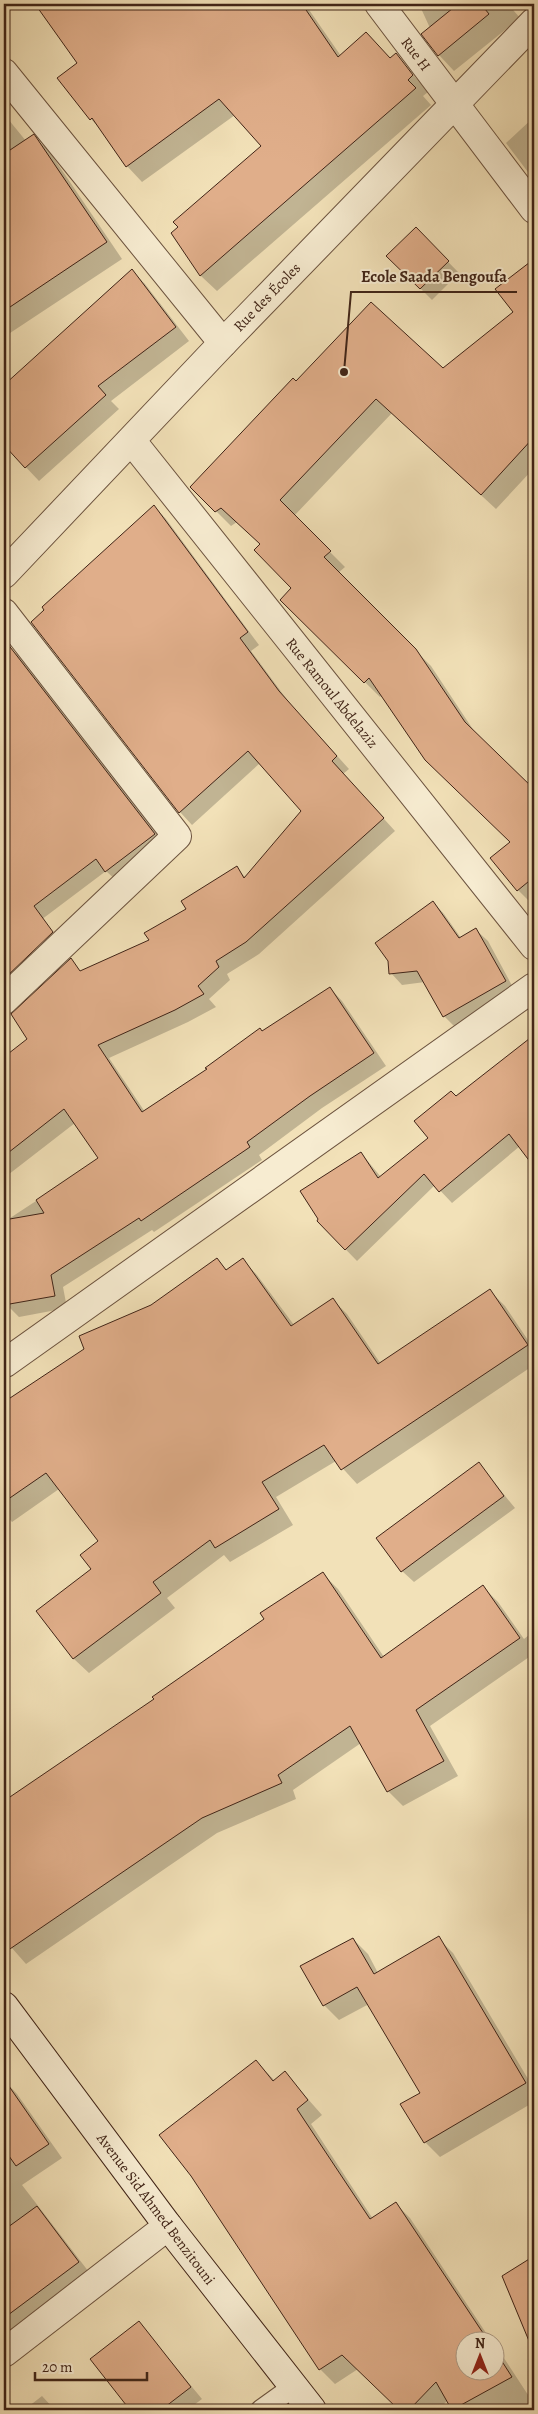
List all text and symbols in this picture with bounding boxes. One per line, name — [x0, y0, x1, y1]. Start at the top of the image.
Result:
street label: Rue H — [397, 33, 435, 75]
street label: Rue des Écoles — [229, 258, 305, 336]
callout: Ecole Saada Bengoufa — [351, 261, 517, 292]
text: Ecole Saada Bengoufa — [361, 266, 507, 288]
street label: Rue Ramoul Abdelaziz — [281, 634, 383, 752]
street label: Avenue Sid Ahmed Benzitouni — [92, 2128, 220, 2289]
north arrow — [456, 2332, 506, 2382]
text: N — [475, 2334, 485, 2353]
scale bar — [35, 2349, 148, 2381]
text: 20 m — [42, 2357, 73, 2377]

